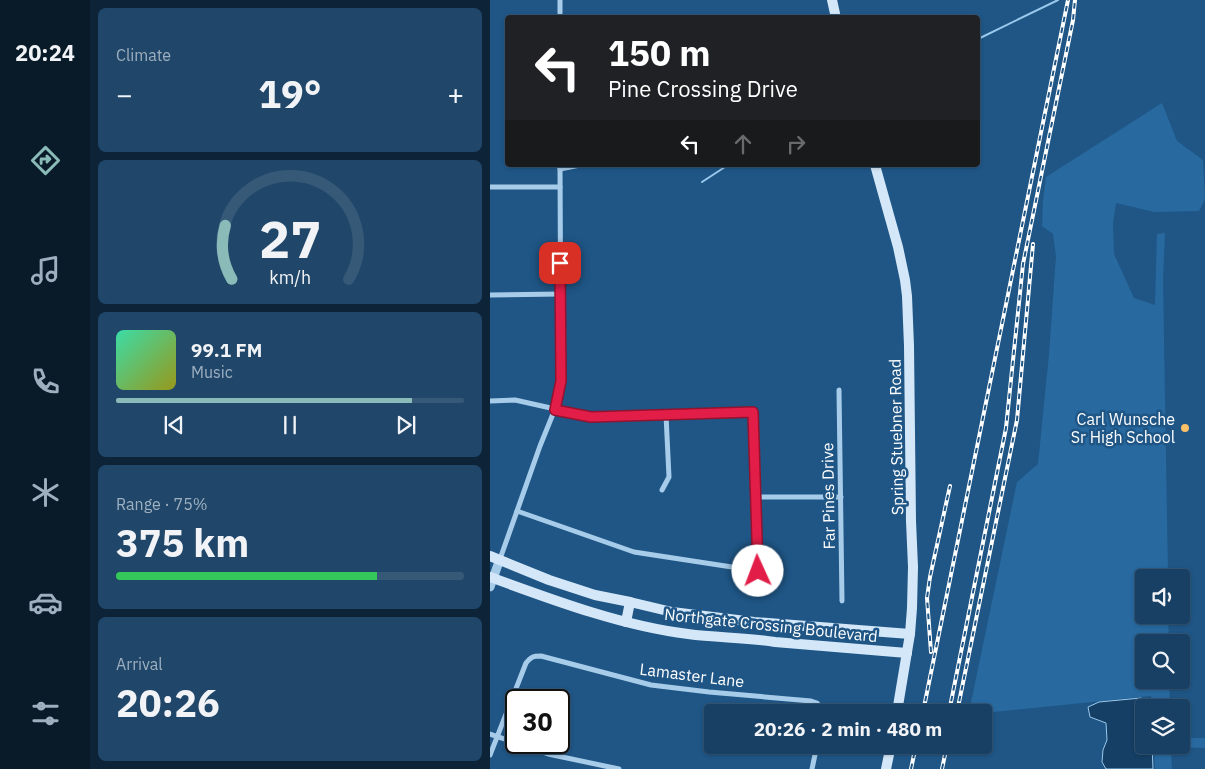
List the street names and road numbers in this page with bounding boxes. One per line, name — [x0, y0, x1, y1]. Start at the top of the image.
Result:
street label: Spring Stuebner Road — [885, 359, 907, 515]
street label: Far Pines Drive — [817, 442, 839, 550]
street label: Northgate Crossing Boulevard — [663, 604, 879, 646]
street label: Lamaster Lane — [639, 659, 746, 691]

